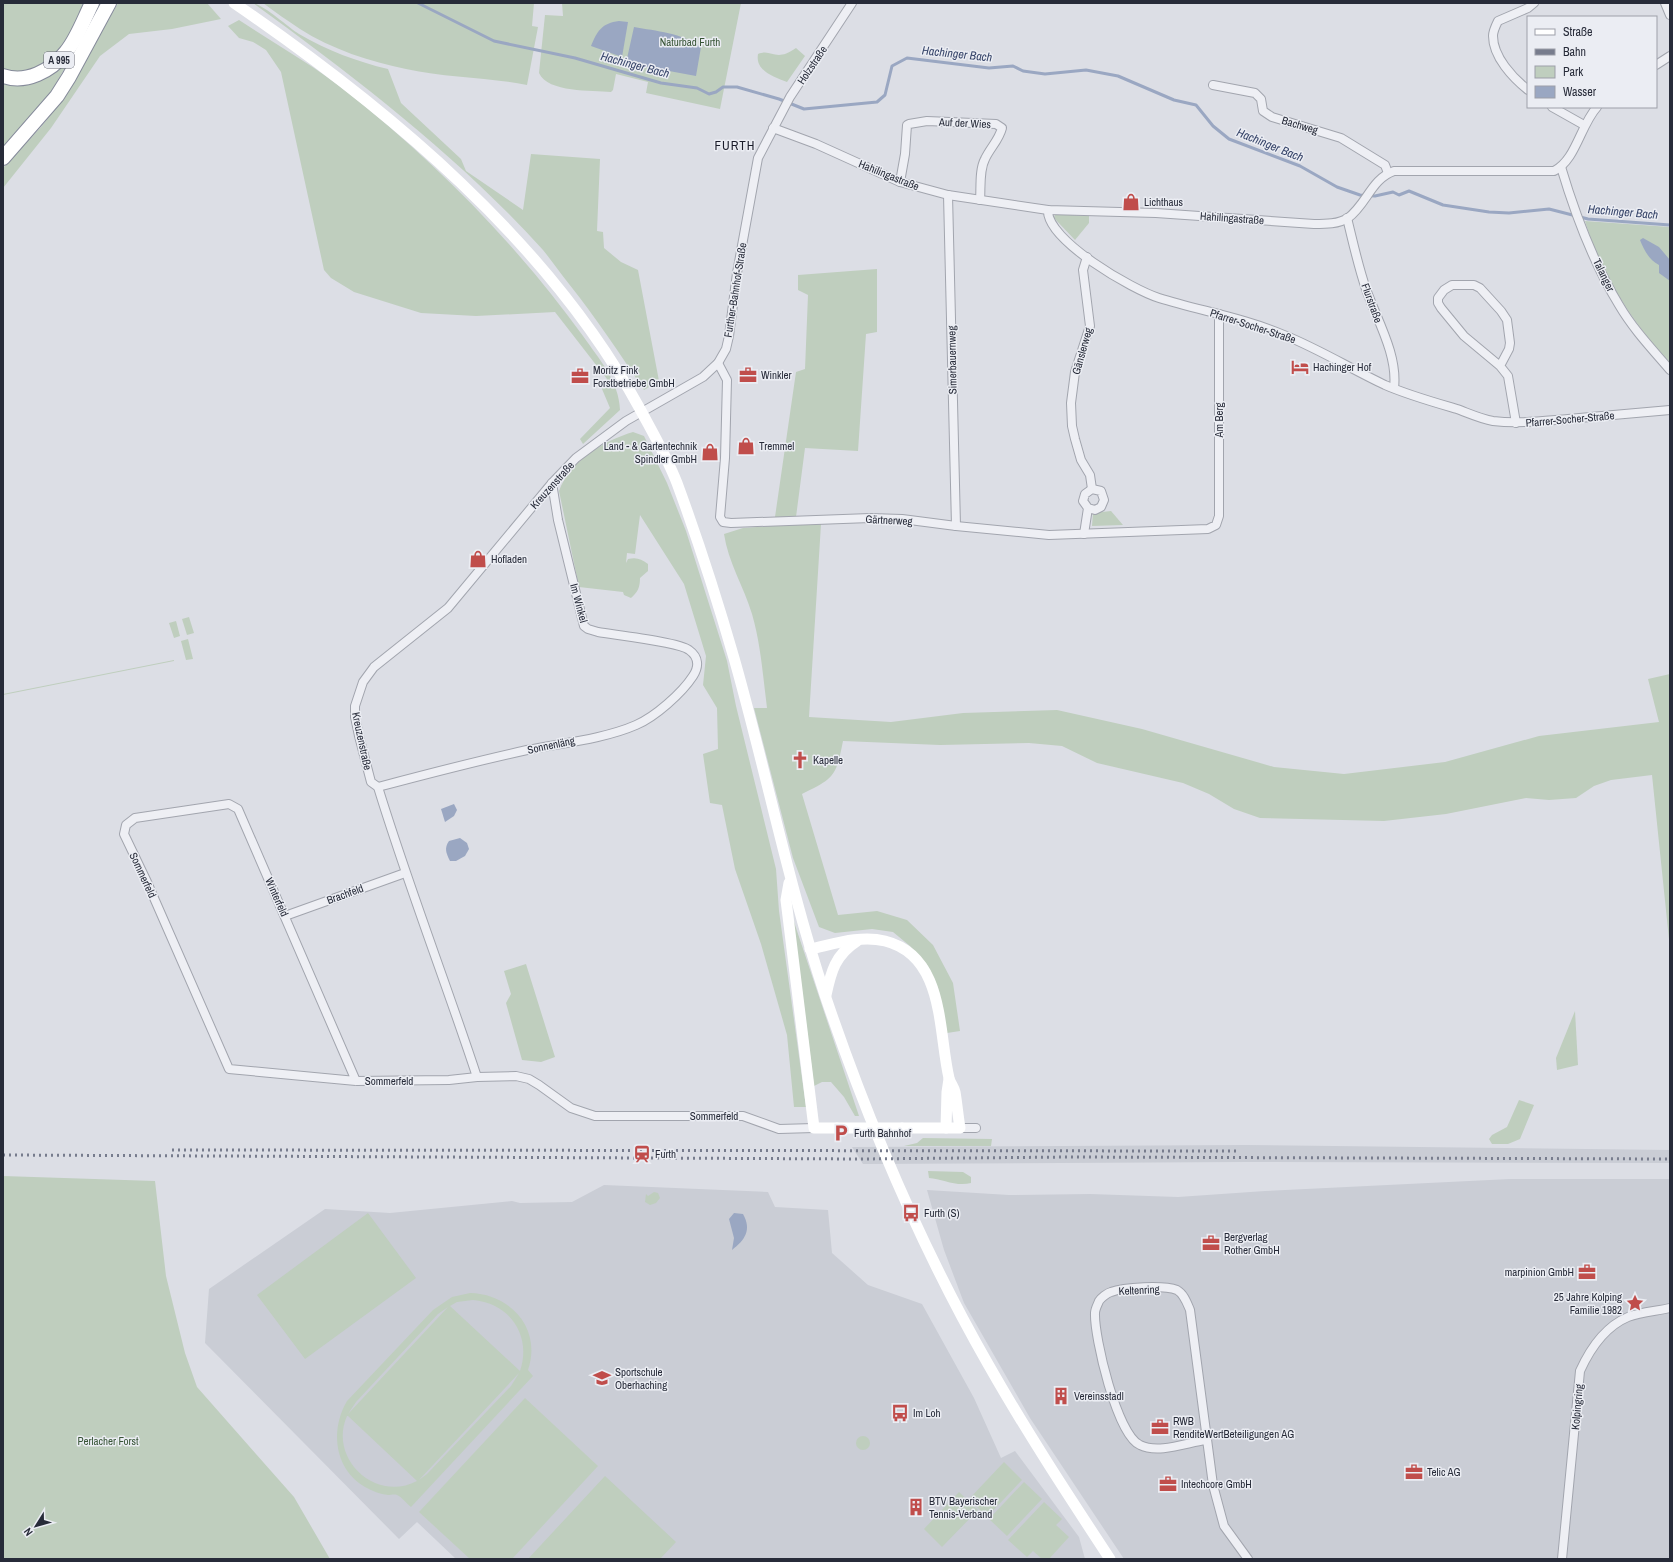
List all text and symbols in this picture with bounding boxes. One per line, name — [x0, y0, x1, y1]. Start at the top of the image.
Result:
legend — [1527, 16, 1657, 108]
text: Straße — [1563, 24, 1593, 40]
park label: Naturbad Furth — [660, 35, 720, 49]
water label: Hachinger Bach — [921, 42, 993, 66]
street label: Holzstraße — [794, 43, 830, 87]
text: Bahn — [1563, 44, 1586, 60]
water label: Hachinger Bach — [599, 48, 671, 82]
road number: A 995 — [44, 52, 74, 68]
text: Park — [1563, 64, 1583, 80]
text: Wasser — [1563, 84, 1597, 100]
street label: Bachweg — [1280, 113, 1320, 137]
street label: Auf der Wies — [938, 115, 992, 131]
water label: Hachinger Bach — [1234, 124, 1306, 166]
district label: FURTH — [715, 137, 755, 154]
street label: Hahilingastraße — [857, 156, 921, 194]
shop icon: Lichthaus — [1121, 192, 1141, 212]
place label: Lichthaus — [1144, 195, 1184, 209]
water label: Hachinger Bach — [1587, 201, 1659, 223]
street label: Hahilingastraße — [1199, 209, 1265, 227]
street label: Further-Bahnhof-Straße — [721, 242, 749, 338]
street label: Talanger — [1590, 256, 1618, 294]
street label: Flurstraße — [1358, 281, 1386, 325]
street label: Pfarrer-Socher-Straße — [1208, 306, 1298, 346]
street label: Simerbauernweg — [944, 326, 960, 394]
street label: Gänslerweg — [1069, 326, 1095, 376]
hotel icon: Hachinger Hof — [1290, 357, 1310, 377]
place label: Hachinger Hof — [1313, 360, 1372, 374]
place label: Moritz Fink Forstbetriebe GmbH — [593, 363, 675, 390]
office icon: Winkler — [738, 365, 758, 385]
office icon: Moritz Fink Forstbetriebe GmbH — [570, 366, 590, 386]
place label: Winkler — [761, 368, 792, 382]
street label: Am Berg — [1212, 402, 1226, 439]
street label: Pfarrer-Socher-Straße — [1525, 408, 1615, 430]
shop icon: Tremmel — [736, 436, 756, 456]
place label: Land - & Gartentechnik Spindler GmbH — [604, 439, 697, 466]
place label: Tremmel — [759, 439, 794, 453]
shop icon: Land - & Gartentechnik Spindler GmbH — [700, 442, 720, 462]
street label: Kreuzenstraße — [527, 458, 577, 512]
street label: Gärtnerweg — [865, 512, 913, 528]
shop icon: Hofladen — [468, 549, 488, 569]
place label: Hofladen — [491, 552, 527, 566]
street label: Im Winkel — [567, 582, 591, 624]
street label: Kreuzenstraße — [349, 711, 375, 771]
street label: Sonnenläng — [526, 733, 576, 757]
church icon: Kapelle — [790, 750, 810, 770]
place label: Kapelle — [813, 753, 843, 767]
street label: Sommerfeld — [126, 850, 160, 900]
street label: Winterfeld — [262, 875, 292, 919]
street label: Brachfeld — [325, 881, 365, 907]
street label: Sommerfeld — [365, 1074, 413, 1088]
street label: Sommerfeld — [690, 1109, 738, 1123]
parking icon: Furth Bahnhof — [831, 1123, 851, 1143]
place label: Furth Bahnhof — [854, 1126, 912, 1140]
station icon: Furth — [632, 1144, 652, 1164]
place label: Furth — [655, 1147, 676, 1161]
bus stop icon: Furth (S) — [901, 1203, 921, 1223]
place label: Furth (S) — [924, 1206, 960, 1220]
place label: Bergverlag Rother GmbH — [1224, 1230, 1280, 1257]
office icon: Bergverlag Rother GmbH — [1201, 1233, 1221, 1253]
office icon: marpinion GmbH — [1577, 1262, 1597, 1282]
place label: marpinion GmbH — [1505, 1265, 1574, 1279]
street label: Keltenring — [1118, 1282, 1160, 1298]
place label: 25 Jahre Kolping Familie 1982 — [1554, 1290, 1622, 1317]
place icon: 25 Jahre Kolping Familie 1982 — [1625, 1293, 1645, 1313]
place label: Sportschule Oberhaching — [615, 1365, 667, 1392]
school or university icon: Sportschule Oberhaching — [592, 1368, 612, 1388]
street label: Kolpingring — [1568, 1383, 1586, 1431]
building icon: Vereinsstadl — [1051, 1386, 1071, 1406]
place label: Vereinsstadl — [1074, 1389, 1124, 1403]
bus stop icon: Im Loh — [890, 1403, 910, 1423]
place label: Im Loh — [913, 1406, 941, 1420]
place label: RWB RenditeWertBeteiligungen AG — [1173, 1414, 1294, 1441]
office icon: RWB RenditeWertBeteiligungen AG — [1150, 1417, 1170, 1437]
park label: Perlacher Forst — [77, 1434, 139, 1448]
office icon: Telic AG — [1404, 1462, 1424, 1482]
place label: Telic AG — [1427, 1465, 1461, 1479]
office icon: Intechcore GmbH — [1158, 1474, 1178, 1494]
place label: Intechcore GmbH — [1181, 1477, 1252, 1491]
place label: BTV Bayerischer Tennis-Verband — [929, 1494, 997, 1521]
building icon: BTV Bayerischer Tennis-Verband — [906, 1497, 926, 1517]
north arrow — [16, 1506, 56, 1546]
text: N — [20, 1525, 36, 1539]

